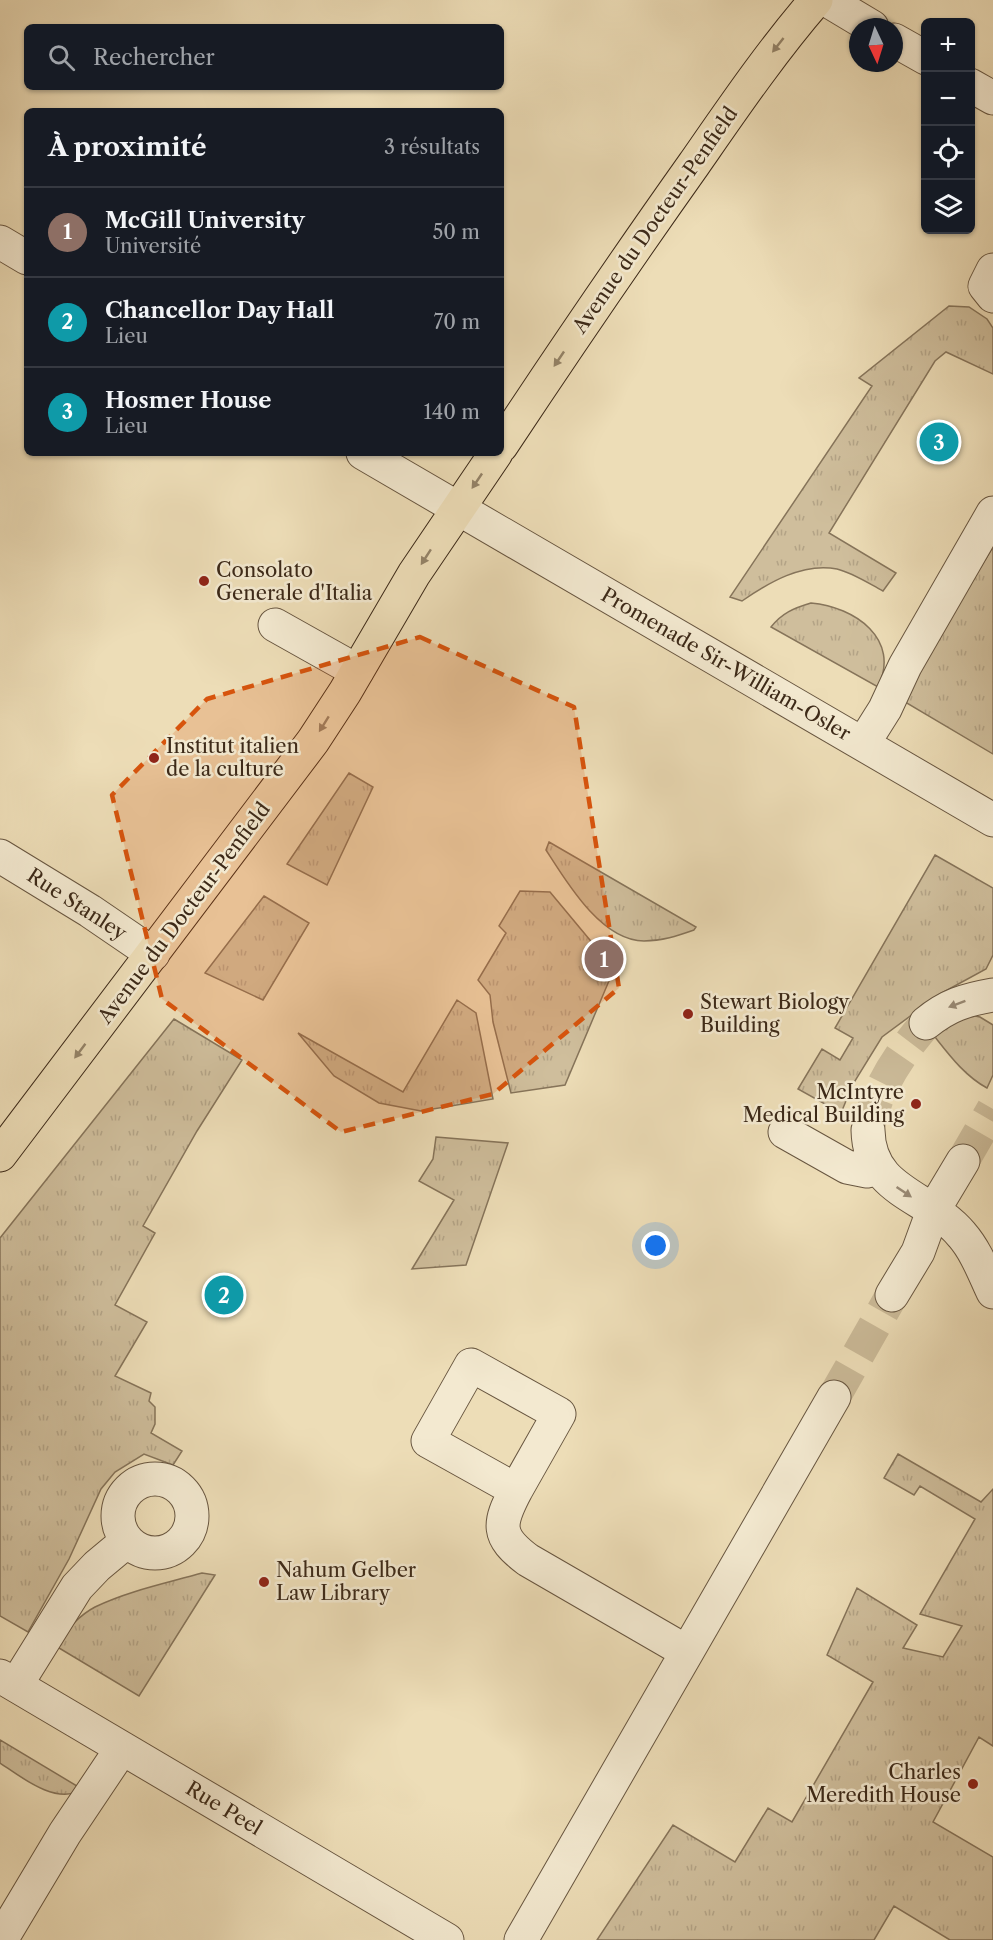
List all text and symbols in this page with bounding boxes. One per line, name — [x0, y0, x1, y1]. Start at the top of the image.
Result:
north arrow — [849, 18, 903, 72]
map controls — [921, 18, 975, 234]
button: + — [921, 18, 975, 72]
search box — [24, 24, 504, 90]
one-way arrow — [773, 37, 785, 52]
icon: search — [45, 41, 78, 74]
text: Rechercher — [93, 44, 215, 71]
button: − — [921, 72, 975, 126]
street label: Avenue du Docteur-Penfield — [567, 102, 742, 339]
button: locate — [921, 126, 975, 180]
text: À proximité — [48, 131, 207, 163]
text: 3 résultats — [384, 135, 480, 159]
button: layers — [921, 180, 975, 234]
text: McGill University — [105, 207, 305, 234]
text: 1 — [63, 220, 72, 244]
text: 50 m — [433, 220, 480, 244]
text: Université — [105, 234, 201, 258]
text: Chancellor Day Hall — [105, 297, 334, 324]
text: 2 — [62, 310, 73, 334]
text: 70 m — [434, 310, 480, 334]
text: Lieu — [105, 324, 148, 348]
one-way arrow — [553, 351, 565, 367]
text: Hosmer House — [105, 387, 271, 414]
text: 3 — [62, 400, 73, 424]
text: 140 m — [423, 400, 480, 424]
text: Lieu — [105, 414, 148, 438]
pin: 3 — [920, 420, 958, 464]
one-way arrow — [472, 473, 483, 489]
one-way arrow — [420, 549, 431, 565]
place label: Consolato Generale d'Italia — [216, 558, 373, 605]
marker: Consolato Generale d'Italia — [197, 574, 211, 588]
street label: Promenade Sir-William-Osler — [597, 583, 856, 746]
one-way arrow — [319, 716, 330, 732]
place label: Institut italien de la culture — [166, 734, 300, 781]
marker: Institut italien de la culture — [147, 751, 161, 765]
street label: Avenue du Docteur-Penfield — [92, 798, 275, 1029]
street label: Rue Stanley — [23, 863, 132, 945]
pin: 1 — [584, 936, 624, 982]
place label: Stewart Biology Building — [700, 990, 850, 1037]
one-way arrow — [948, 999, 966, 1009]
marker: Stewart Biology Building — [681, 1007, 695, 1021]
one-way arrow — [74, 1043, 86, 1059]
place label: McIntyre Medical Building — [743, 1080, 904, 1127]
marker: McIntyre Medical Building — [909, 1097, 923, 1111]
one-way arrow — [896, 1186, 912, 1197]
your location — [641, 1231, 670, 1260]
pin: 2 — [204, 1272, 244, 1318]
place label: Nahum Gelber Law Library — [276, 1558, 417, 1605]
marker: Nahum Gelber Law Library — [257, 1575, 271, 1589]
place label: Charles Meredith House — [806, 1760, 961, 1807]
street label: Rue Peel — [182, 1776, 266, 1840]
marker: Charles Meredith House — [966, 1777, 980, 1791]

